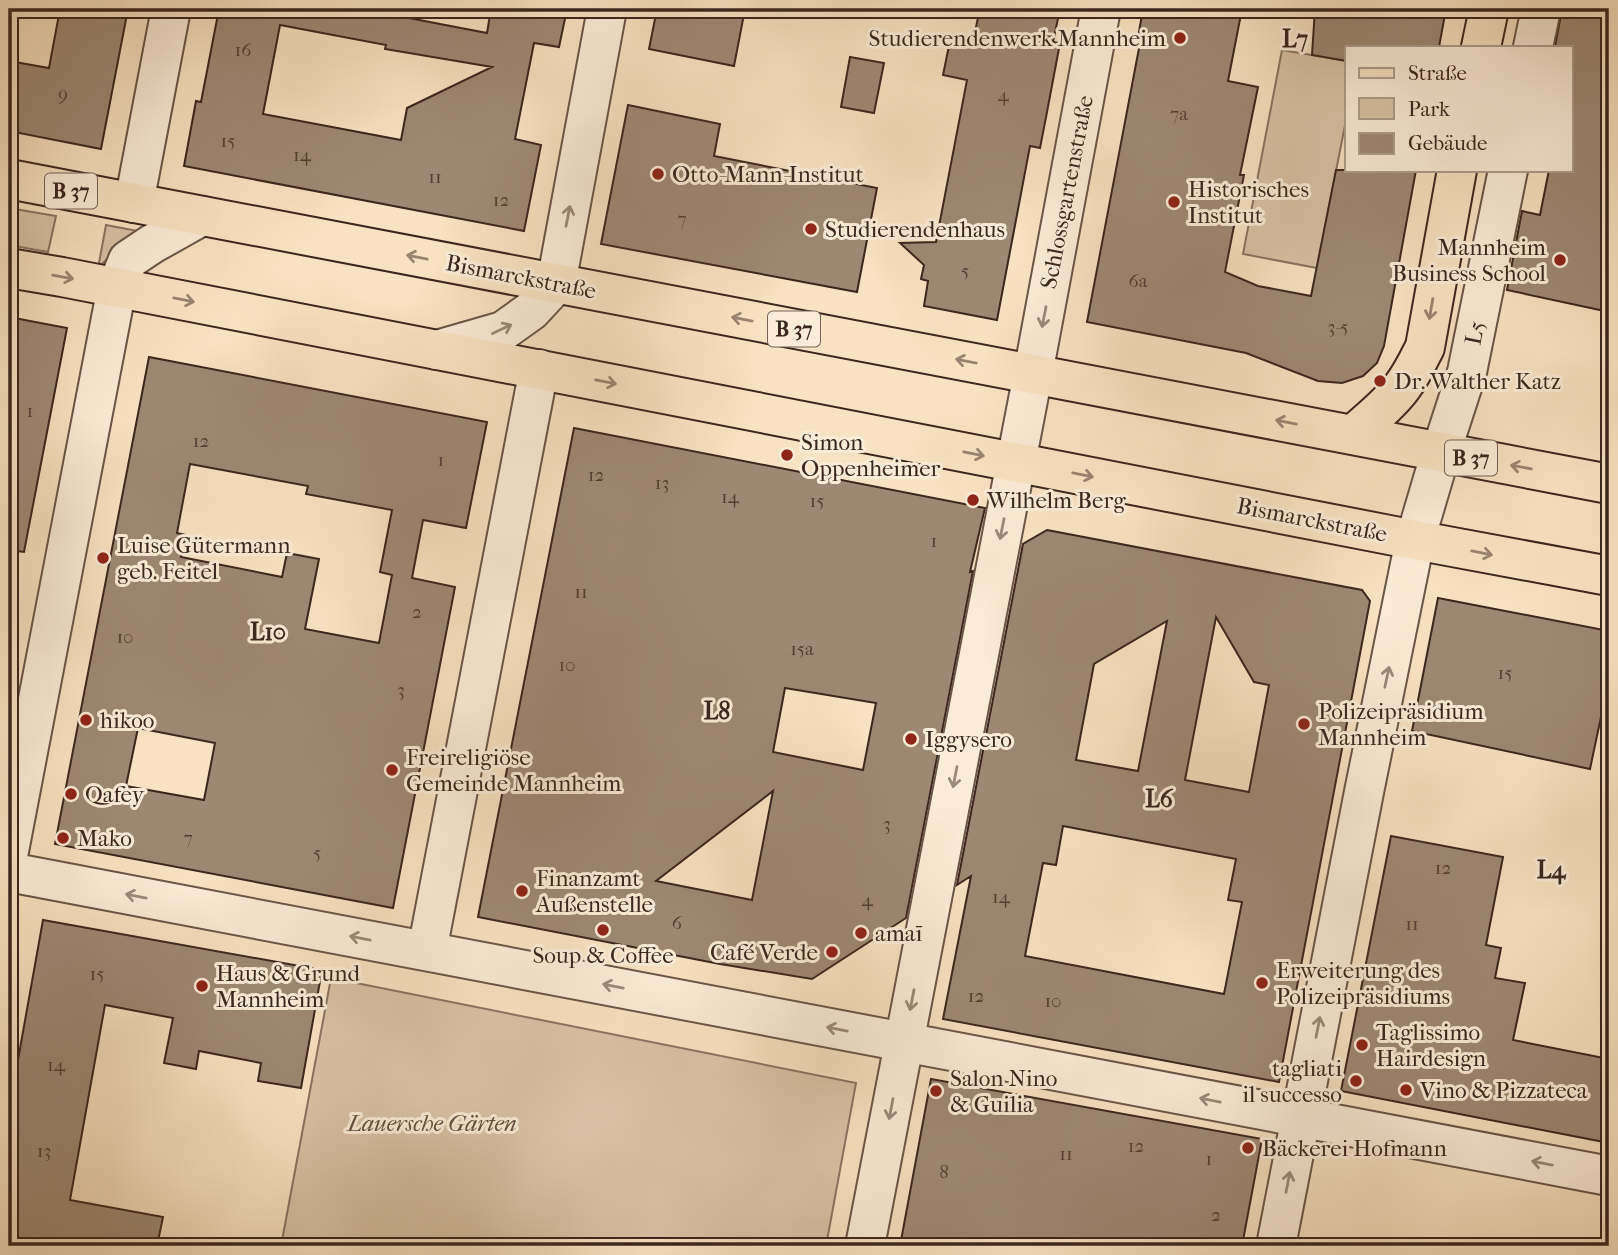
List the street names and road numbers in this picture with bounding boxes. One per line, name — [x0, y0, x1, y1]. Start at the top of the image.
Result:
street label: Schlossgartenstraße — [1035, 93, 1099, 291]
road number: B 37 — [45, 174, 97, 208]
street label: Bismarckstraße — [443, 249, 599, 305]
road number: B 37 — [768, 312, 820, 346]
street label: L5 — [1459, 319, 1491, 347]
road number: B 37 — [1445, 440, 1497, 476]
street label: Bismarckstraße — [1234, 492, 1390, 548]

